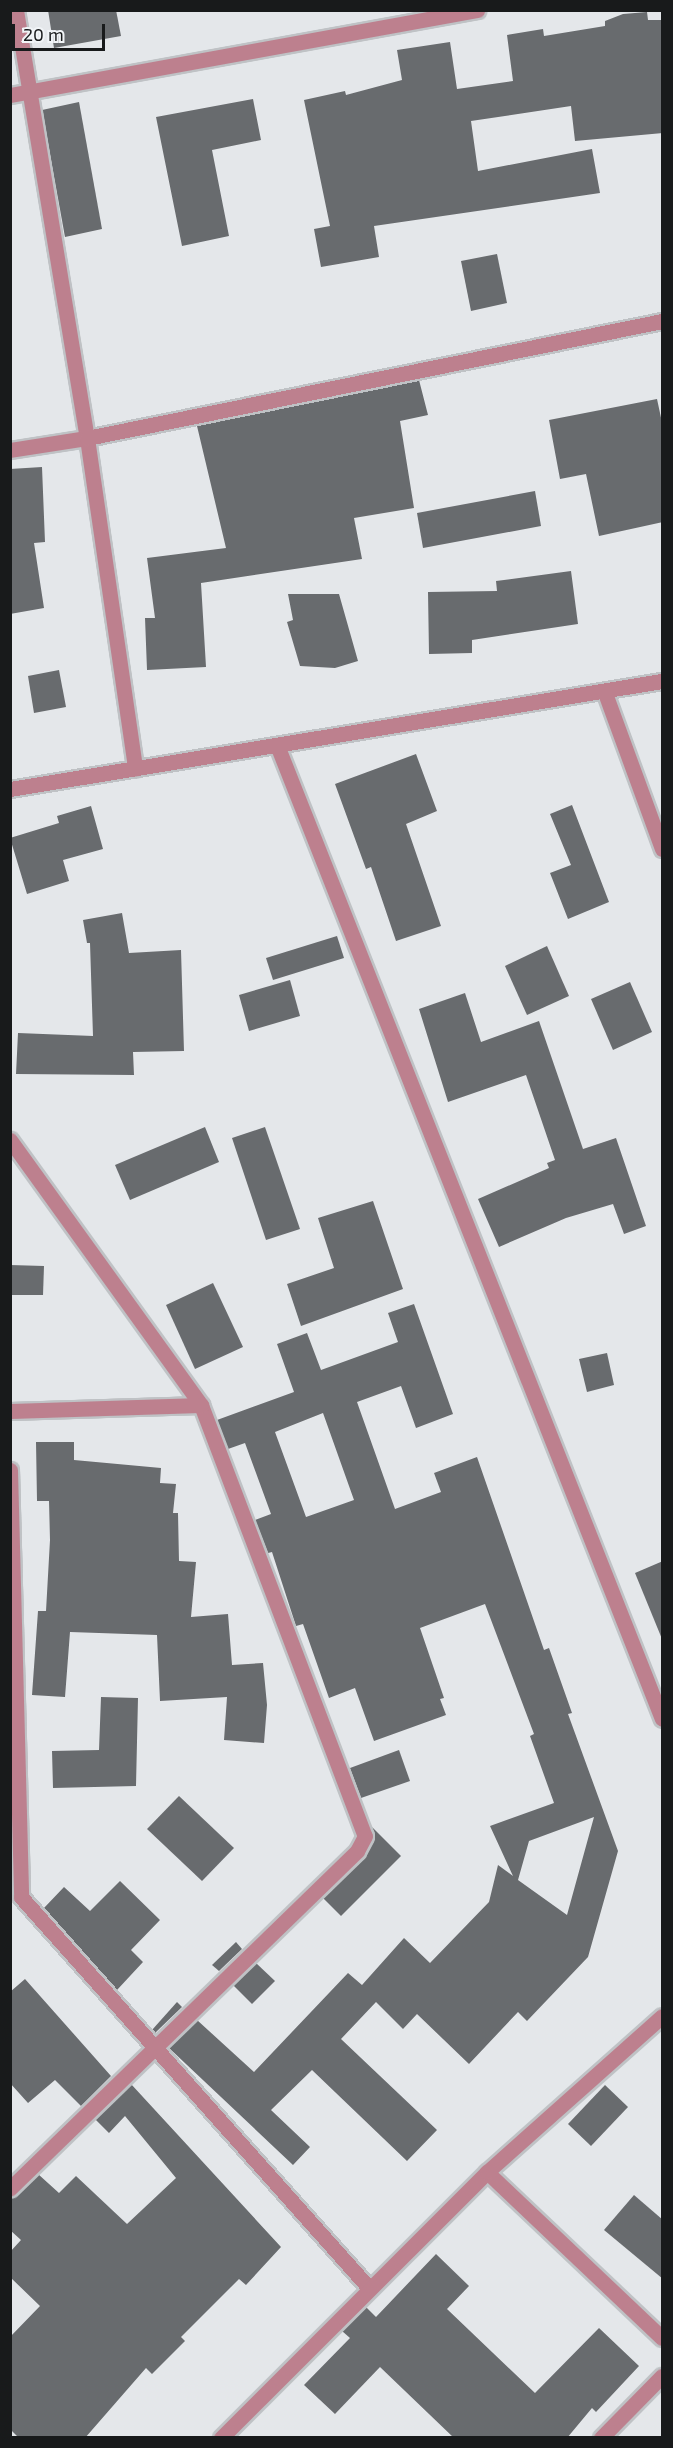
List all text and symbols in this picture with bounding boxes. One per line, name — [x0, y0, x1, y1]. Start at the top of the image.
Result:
scale bar — [15, 12, 108, 50]
text: 20 m — [23, 23, 64, 45]

